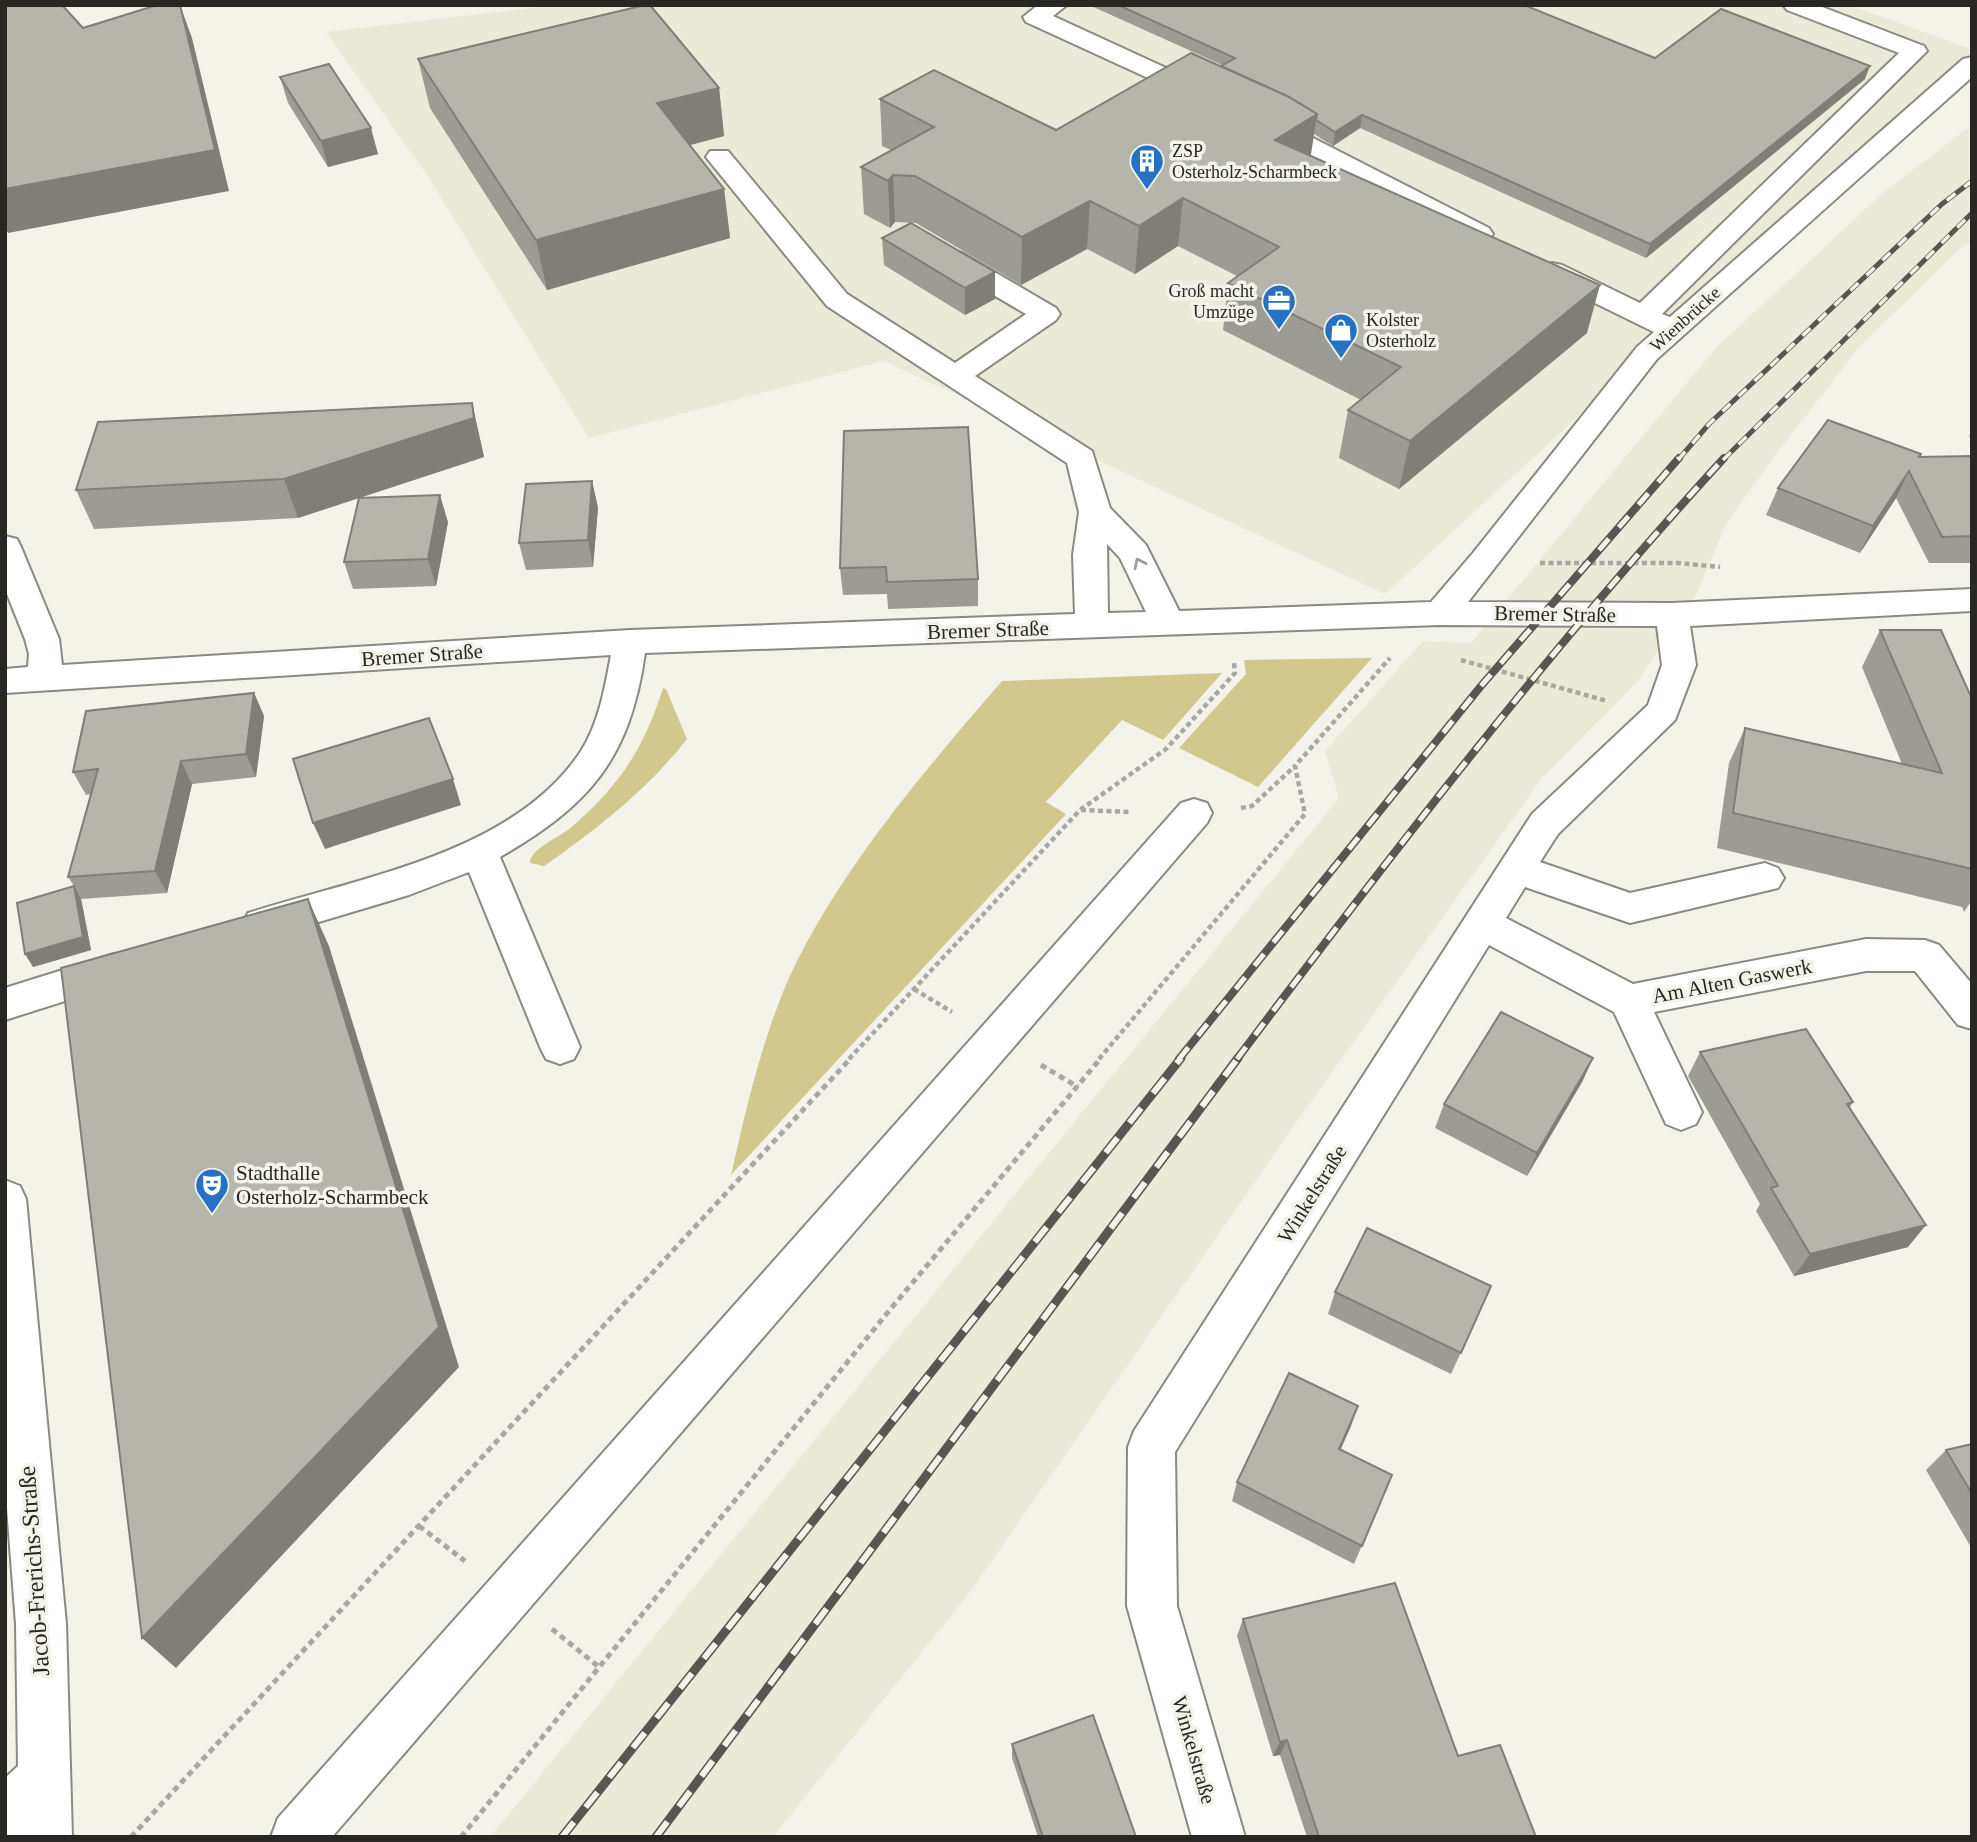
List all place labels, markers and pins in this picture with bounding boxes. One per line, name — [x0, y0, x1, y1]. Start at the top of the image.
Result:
place label: ZSP Osterholz-Scharmbeck — [1172, 141, 1337, 182]
building icon: ZSP Osterholz-Scharmbeck — [1128, 142, 1166, 191]
place label: Groß macht Umzüge — [1169, 281, 1254, 322]
office icon: Groß macht Umzüge — [1260, 282, 1298, 331]
place label: Kolster Osterholz — [1366, 310, 1436, 351]
shop icon: Kolster Osterholz — [1322, 311, 1360, 360]
place label: Stadthalle Osterholz-Scharmbeck — [236, 1161, 429, 1209]
theatre icon: Stadthalle Osterholz-Scharmbeck — [193, 1166, 231, 1215]

